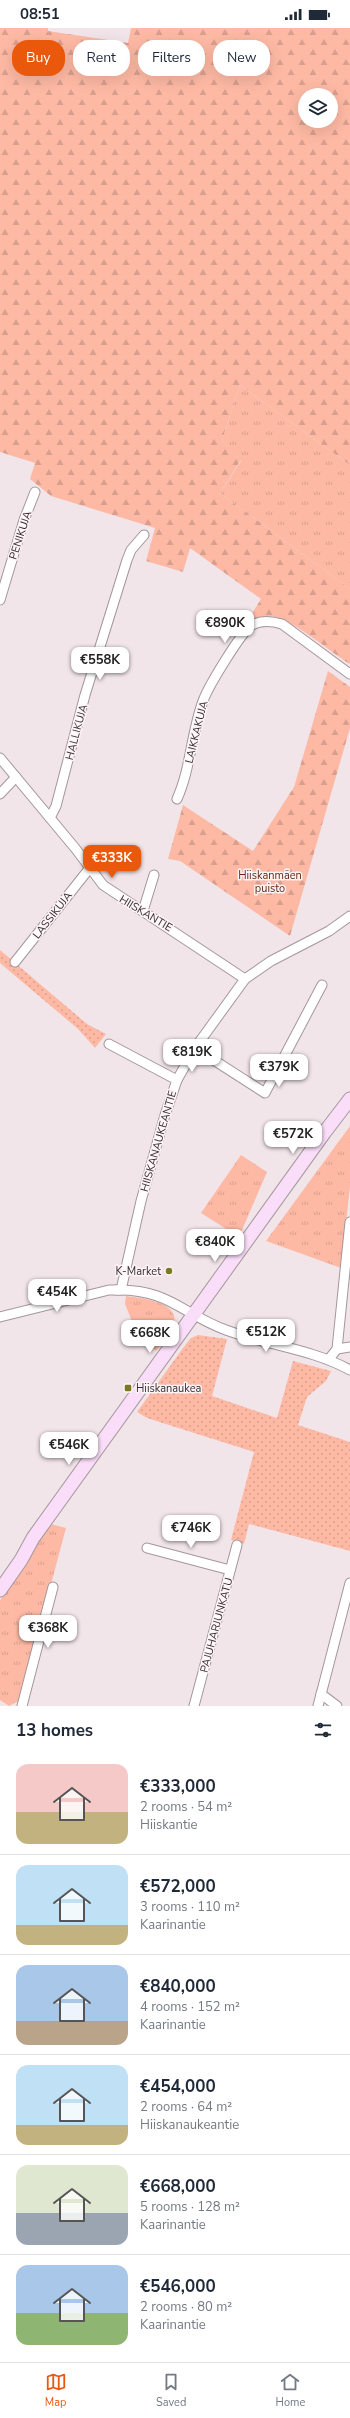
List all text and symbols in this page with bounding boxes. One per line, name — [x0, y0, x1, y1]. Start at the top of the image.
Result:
text: 08:51 — [20, 4, 60, 24]
chip: Buy — [12, 40, 65, 76]
chip: Rent — [73, 40, 130, 76]
chip: Filters — [138, 40, 205, 76]
chip: New — [213, 40, 270, 76]
map controls — [298, 88, 338, 128]
button: layers — [298, 88, 338, 128]
street label: PENIKUJA — [6, 509, 35, 561]
pin: €890K — [197, 610, 253, 644]
text: €890K — [205, 614, 245, 632]
pin: €558K — [72, 647, 128, 681]
text: €558K — [80, 651, 120, 669]
street label: LAIKKAKUJA — [181, 699, 212, 765]
street label: HALLIKUJA — [62, 703, 91, 762]
pin: €333K — [84, 845, 140, 879]
text: €333K — [92, 849, 132, 867]
park label: Hiiskanmäen puisto — [238, 868, 302, 896]
street label: LASSIKUJA — [29, 889, 76, 942]
street label: HIISKANTIE — [116, 892, 175, 935]
pin: €819K — [164, 1039, 220, 1073]
text: €819K — [172, 1043, 212, 1061]
pin: €379K — [251, 1054, 307, 1088]
text: €379K — [259, 1058, 299, 1076]
street label: HIISKANAUKEANTIE — [137, 1089, 180, 1193]
pin: €572K — [265, 1121, 321, 1155]
text: €572K — [273, 1125, 313, 1143]
pin: €840K — [187, 1229, 243, 1263]
text: €840K — [195, 1233, 235, 1251]
place label: K-Market — [116, 1264, 161, 1279]
marker: K-Market — [164, 1266, 174, 1276]
pin: €454K — [29, 1279, 85, 1313]
text: €454K — [37, 1283, 77, 1301]
pin: €512K — [238, 1319, 294, 1353]
pin: €668K — [122, 1320, 178, 1354]
text: €512K — [246, 1323, 286, 1341]
text: €668K — [130, 1324, 170, 1342]
place label: Hiiskanaukea — [136, 1381, 202, 1396]
marker: Hiiskanaukea — [123, 1383, 133, 1393]
pin: €546K — [41, 1432, 97, 1466]
text: €546K — [49, 1436, 89, 1454]
pin: €746K — [163, 1515, 219, 1549]
text: €746K — [171, 1519, 211, 1537]
street label: PAJUHARJUNKATU — [197, 1576, 236, 1674]
pin: €368K — [20, 1615, 76, 1649]
text: €368K — [28, 1619, 68, 1637]
text: 13 homes — [16, 1719, 93, 1742]
icon: filters — [312, 1719, 334, 1741]
text: €333,000 — [140, 1775, 216, 1798]
icon: home — [48, 1780, 96, 1828]
text: 2 rooms · 54 m² — [140, 1798, 232, 1816]
text: Hiiskantie — [140, 1816, 197, 1834]
text: €572,000 — [140, 1875, 216, 1898]
icon: home — [48, 1881, 96, 1929]
text: 3 rooms · 110 m² — [140, 1898, 240, 1916]
text: Kaarinantie — [140, 1916, 206, 1934]
text: €840,000 — [140, 1975, 216, 1998]
icon: home — [48, 1981, 96, 2029]
text: 4 rooms · 152 m² — [140, 1998, 240, 2016]
text: Kaarinantie — [140, 2016, 206, 2034]
text: €454,000 — [140, 2075, 216, 2098]
icon: home — [48, 2081, 96, 2129]
text: 2 rooms · 64 m² — [140, 2098, 232, 2116]
text: Hiiskanaukeantie — [140, 2116, 239, 2134]
text: €668,000 — [140, 2175, 216, 2198]
icon: home — [48, 2181, 96, 2229]
text: 5 rooms · 128 m² — [140, 2198, 240, 2216]
text: Kaarinantie — [140, 2216, 206, 2234]
text: €546,000 — [140, 2275, 216, 2298]
icon: home — [48, 2281, 96, 2329]
text: 2 rooms · 80 m² — [140, 2298, 232, 2316]
text: Kaarinantie — [140, 2316, 206, 2334]
tab: Map — [45, 2371, 67, 2410]
tab: Saved — [156, 2371, 186, 2410]
tab: Home — [276, 2371, 305, 2410]

